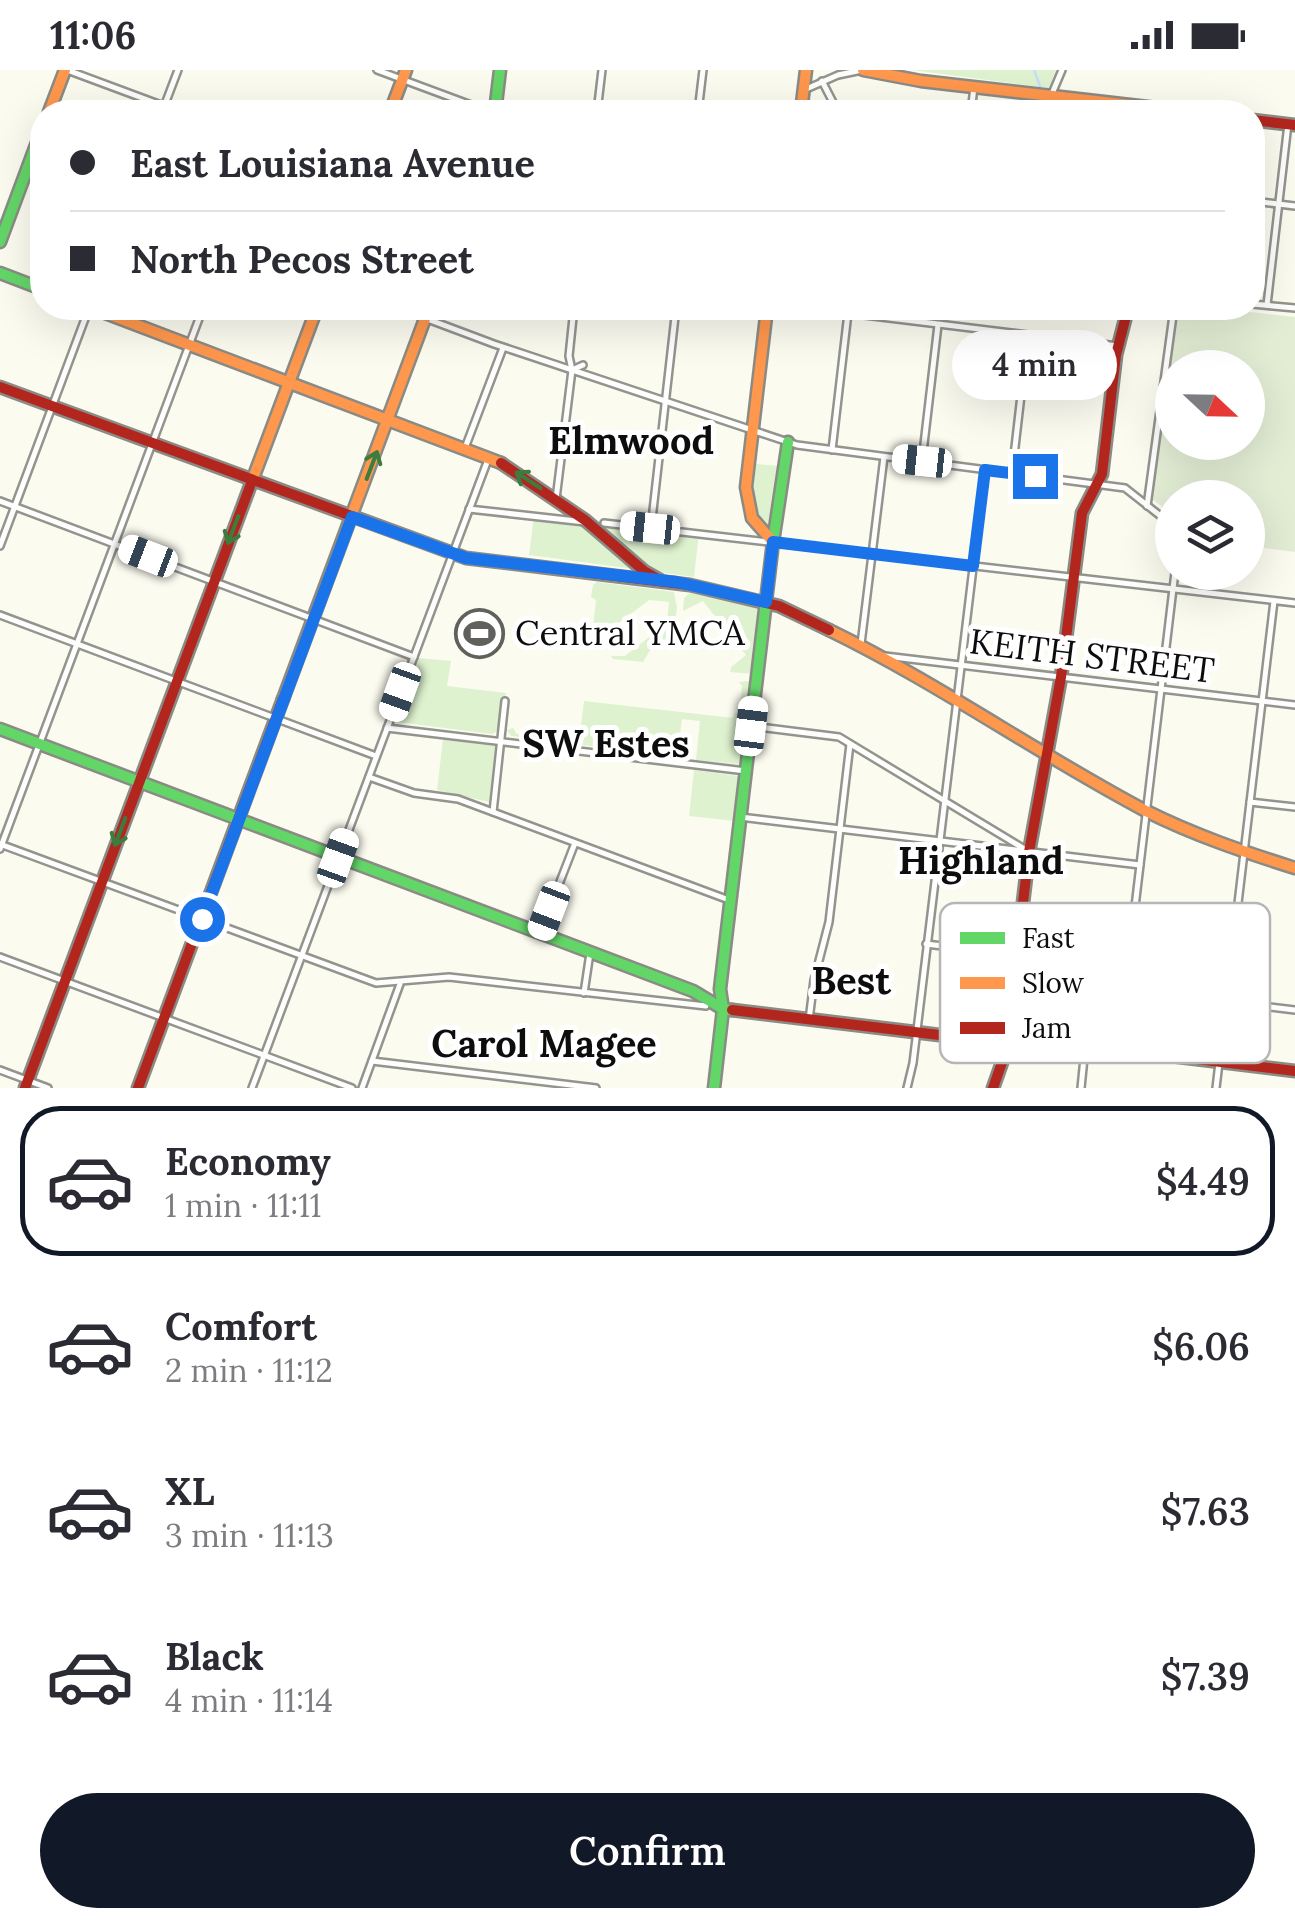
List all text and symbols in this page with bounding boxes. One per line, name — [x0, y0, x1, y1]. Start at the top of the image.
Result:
text: 11:06 — [50, 11, 136, 59]
text: East Louisiana Avenue — [130, 139, 535, 187]
text: North Pecos Street — [130, 235, 474, 283]
callout: 4 min — [952, 331, 1118, 401]
text: 4 min — [992, 344, 1077, 385]
north arrow — [1155, 350, 1265, 460]
map controls — [1155, 350, 1265, 590]
district label: Elmwood — [548, 416, 714, 464]
car — [891, 443, 953, 479]
one-way arrow — [364, 451, 382, 482]
route end — [1013, 454, 1058, 499]
one-way arrow — [514, 469, 543, 490]
button: layers — [1155, 480, 1265, 590]
car — [619, 510, 681, 546]
one-way arrow — [223, 514, 241, 545]
car — [115, 531, 181, 581]
sports icon: Central YMCA — [454, 607, 506, 659]
place label: Central YMCA — [515, 610, 746, 655]
street label: KEITH STREET — [967, 618, 1217, 693]
car — [376, 659, 424, 725]
car — [732, 694, 770, 758]
district label: SW Estes — [522, 719, 690, 767]
one-way arrow — [110, 815, 128, 846]
car — [314, 825, 362, 891]
district label: Highland — [898, 836, 1064, 885]
car — [524, 878, 574, 944]
route start — [180, 897, 225, 942]
legend — [940, 903, 1270, 1063]
text: Fast — [1022, 920, 1075, 956]
district label: Best — [811, 956, 892, 1004]
text: Slow — [1022, 965, 1085, 1001]
text: Jam — [1021, 1010, 1072, 1046]
district label: Carol Magee — [431, 1019, 657, 1068]
icon: car — [45, 1136, 135, 1226]
text: Economy — [165, 1137, 331, 1185]
text: $4.49 — [1156, 1157, 1250, 1205]
text: 1 min · 11:11 — [165, 1185, 322, 1226]
icon: car — [45, 1301, 135, 1391]
text: Comfort — [165, 1302, 317, 1350]
text: $6.06 — [1152, 1322, 1250, 1370]
text: 2 min · 11:12 — [165, 1350, 333, 1391]
icon: car — [45, 1466, 135, 1556]
text: XL — [165, 1467, 215, 1515]
text: $7.63 — [1161, 1487, 1250, 1535]
text: 3 min · 11:13 — [165, 1515, 334, 1556]
icon: car — [45, 1631, 135, 1721]
text: Black — [165, 1632, 264, 1680]
text: $7.39 — [1161, 1652, 1250, 1700]
text: 4 min · 11:14 — [165, 1680, 333, 1721]
button: Confirm — [40, 1793, 1255, 1908]

